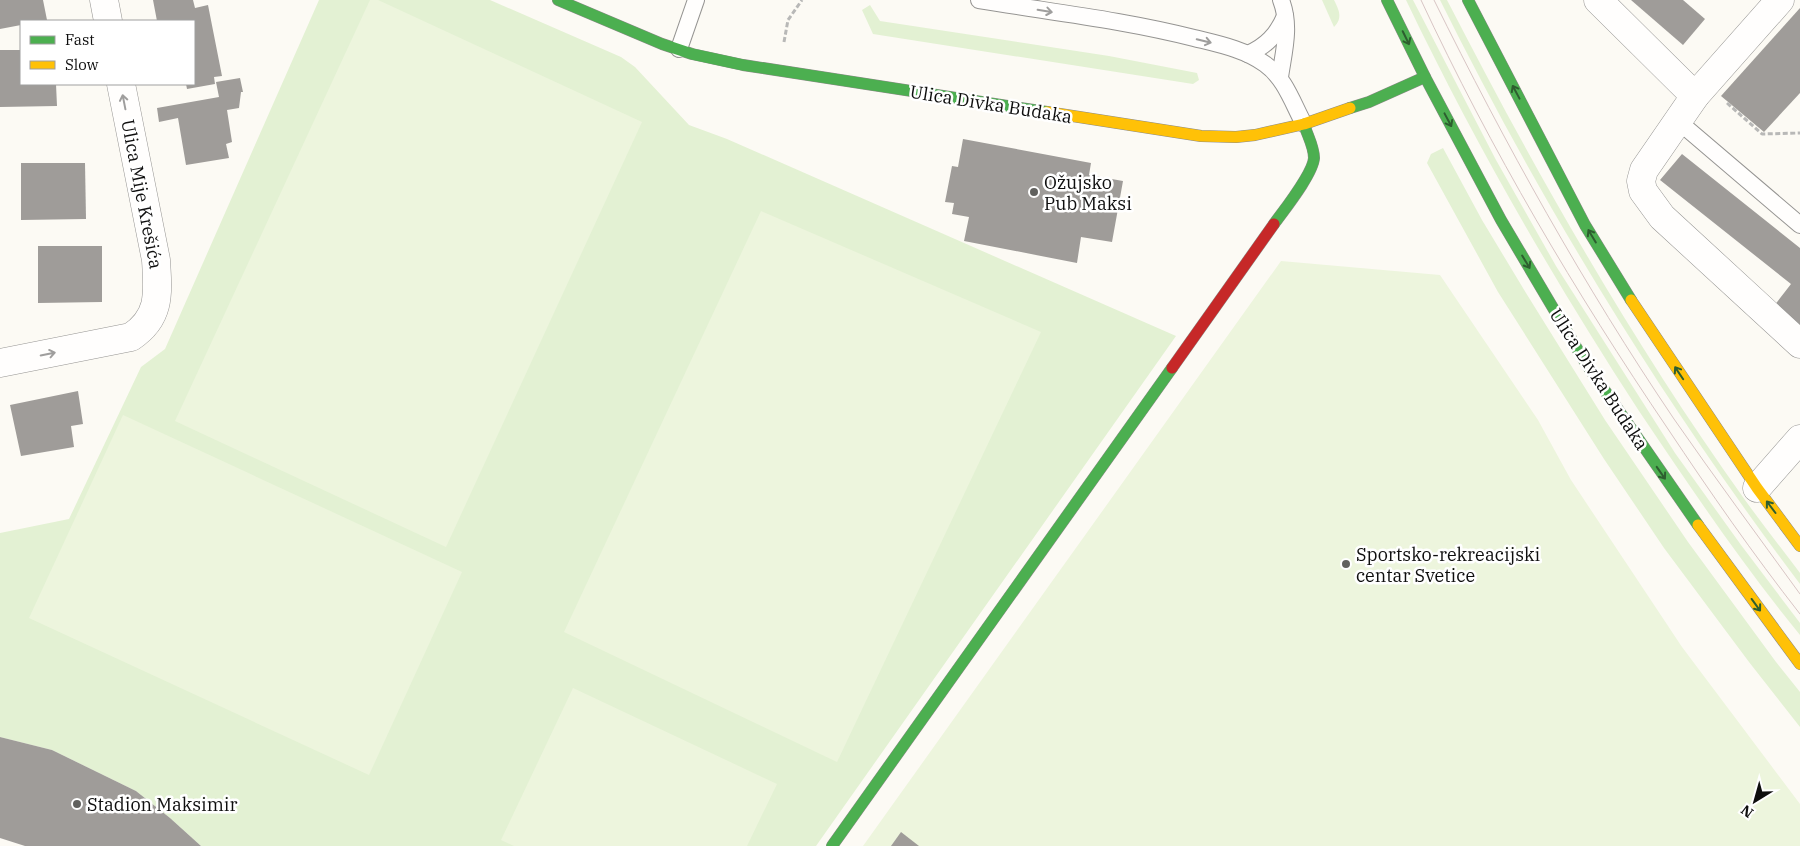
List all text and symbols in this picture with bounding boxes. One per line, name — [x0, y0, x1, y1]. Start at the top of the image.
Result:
one-way arrow — [1036, 6, 1052, 16]
legend — [20, 20, 195, 85]
text: Fast — [65, 30, 95, 49]
one-way arrow — [1402, 31, 1412, 46]
one-way arrow — [1196, 37, 1212, 46]
text: Slow — [65, 55, 99, 74]
street label: Ulica Divka Budaka — [908, 80, 1074, 128]
one-way arrow — [1511, 85, 1520, 100]
one-way arrow — [119, 94, 129, 110]
one-way arrow — [1444, 112, 1453, 127]
street label: Ulica Mije Krešića — [116, 117, 168, 271]
place label: Ožujsko Pub Maksi — [1044, 171, 1132, 215]
marker: Ožujsko Pub Maksi — [1028, 186, 1040, 198]
one-way arrow — [1587, 229, 1597, 243]
one-way arrow — [1522, 255, 1532, 269]
street label: Ulica Divka Budaka — [1545, 304, 1653, 454]
one-way arrow — [39, 348, 55, 358]
one-way arrow — [1674, 366, 1684, 380]
one-way arrow — [1656, 466, 1666, 480]
one-way arrow — [1766, 500, 1776, 514]
place label: Sportsko-rekreacijski centar Svetice — [1356, 543, 1540, 587]
marker: Sportsko-rekreacijski centar Svetice — [1340, 558, 1352, 570]
one-way arrow — [1750, 598, 1761, 611]
north arrow — [1730, 776, 1780, 826]
place label: Stadion Maksimir — [87, 793, 238, 816]
marker: Stadion Maksimir — [71, 798, 83, 810]
text: N — [1737, 801, 1757, 822]

